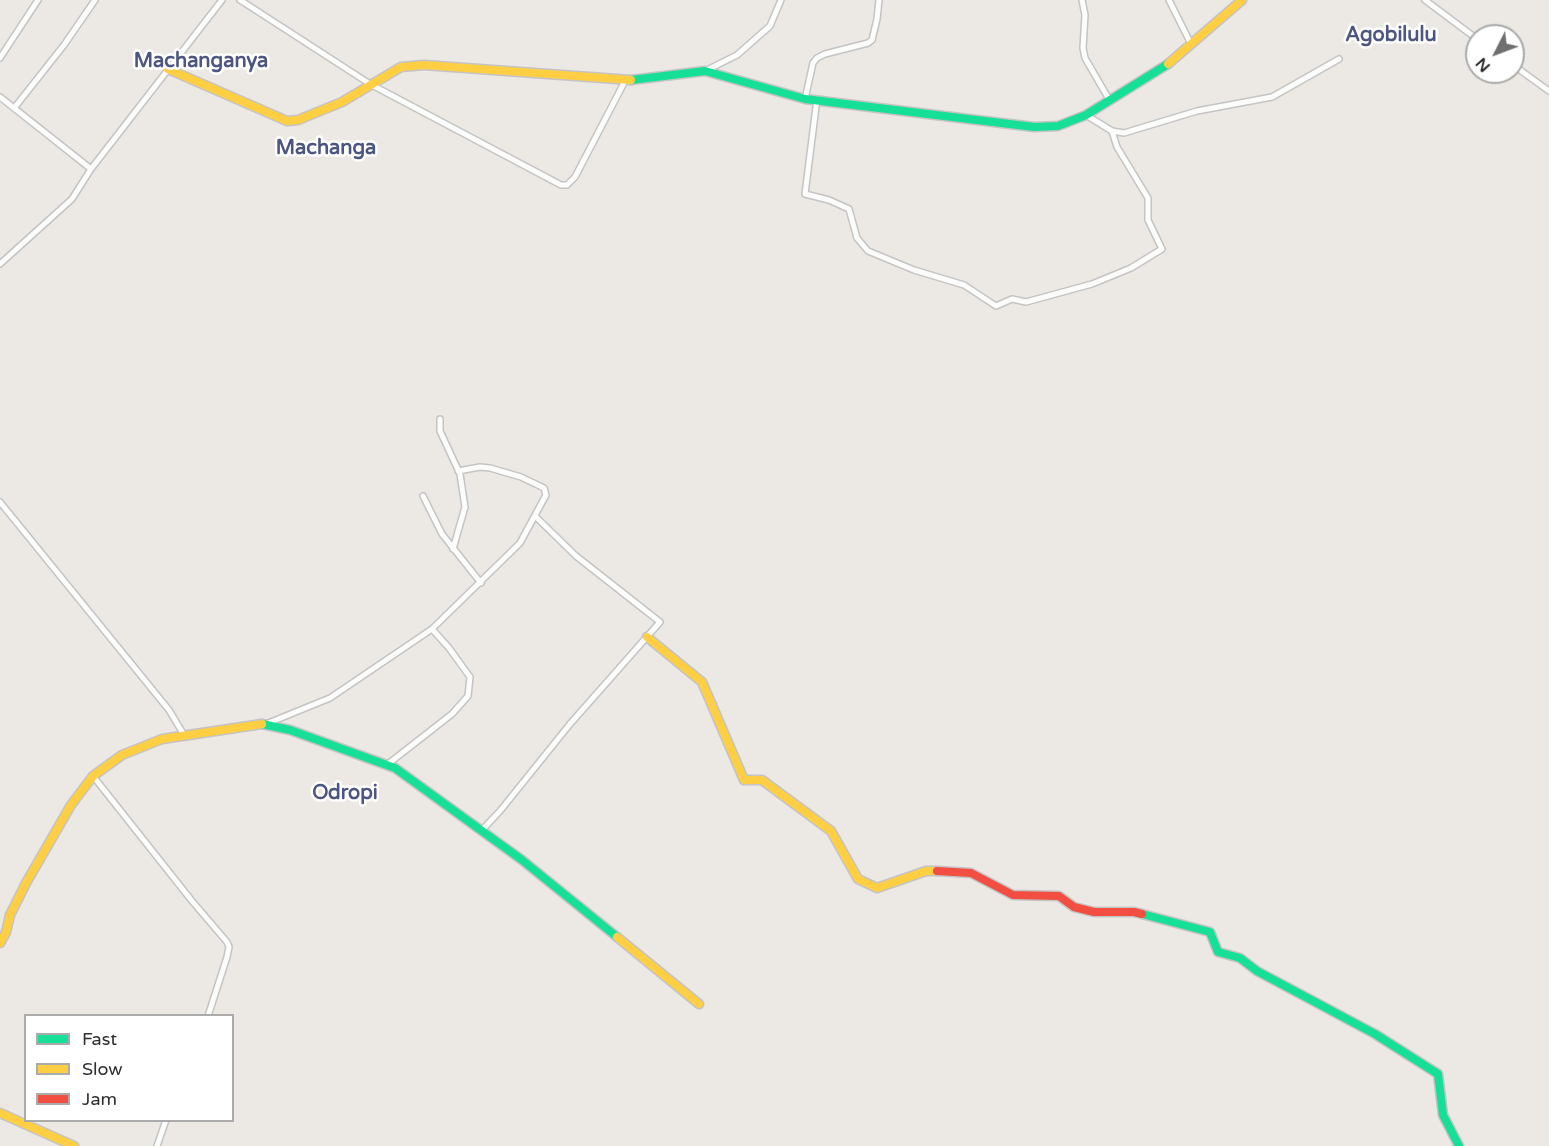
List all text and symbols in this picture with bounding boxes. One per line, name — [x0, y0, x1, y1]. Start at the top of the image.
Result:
district label: Agobilulu — [1345, 24, 1437, 48]
north arrow — [1465, 24, 1525, 84]
district label: Machanganya — [134, 50, 268, 74]
text: N — [1471, 53, 1495, 76]
district label: Machanga — [276, 137, 376, 161]
district label: Odropi — [312, 782, 378, 806]
legend — [24, 1014, 234, 1122]
text: Fast — [82, 1028, 117, 1050]
text: Slow — [82, 1058, 123, 1080]
text: Jam — [82, 1088, 117, 1110]

